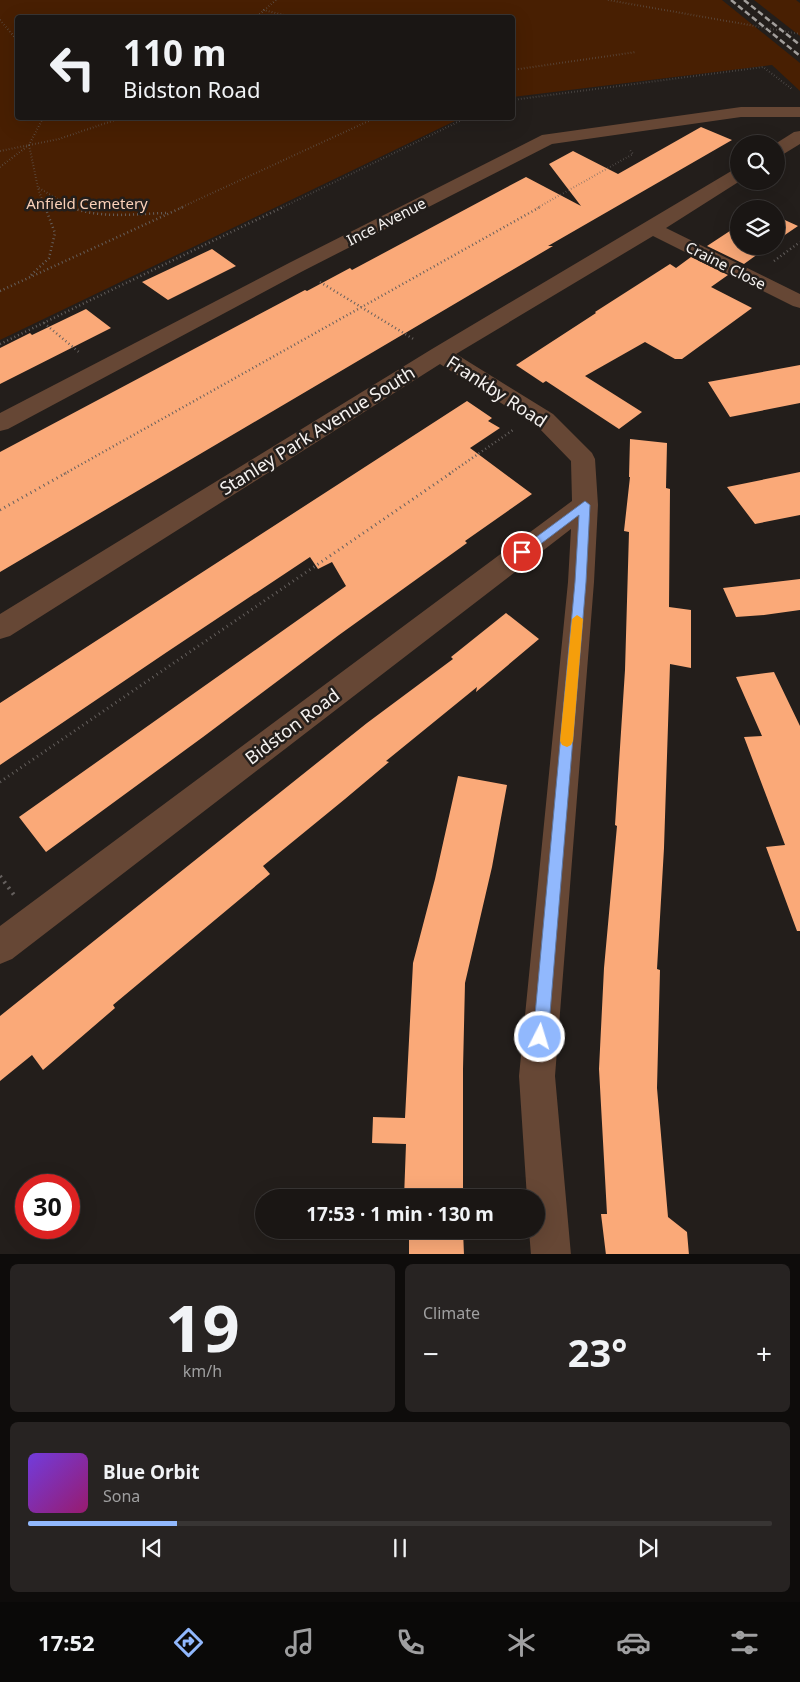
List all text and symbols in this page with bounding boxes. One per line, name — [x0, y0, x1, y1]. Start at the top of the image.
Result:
text: 110 m — [123, 29, 226, 76]
icon: left — [40, 35, 105, 100]
text: Bidston Road — [123, 74, 260, 104]
map controls — [730, 135, 785, 255]
button: search — [730, 135, 785, 190]
street label: Ince Avenue — [343, 192, 429, 250]
park label: Anfield Cemetery — [26, 193, 148, 213]
button: layers — [730, 200, 785, 255]
street label: Craine Close — [683, 236, 769, 294]
street label: Frankby Road — [442, 350, 552, 432]
street label: Stanley Park Avenue South — [215, 360, 419, 500]
pin — [501, 531, 543, 573]
icon: arrive — [508, 538, 536, 566]
street label: Bidston Road — [240, 683, 344, 769]
position arrow — [513, 1010, 565, 1062]
speed limit sign: 30 — [15, 1174, 80, 1239]
text: 17:53 · 1 min · 130 m — [306, 1201, 494, 1227]
text: 19 — [165, 1283, 240, 1371]
text: Climate — [423, 1302, 480, 1324]
text: 23° — [568, 1326, 627, 1378]
text: − — [423, 1334, 439, 1372]
text: + — [756, 1334, 772, 1372]
text: km/h — [183, 1360, 222, 1382]
text: Blue Orbit — [103, 1459, 199, 1485]
text: Sona — [103, 1485, 140, 1507]
icon: previous — [138, 1534, 166, 1562]
icon: pause — [386, 1534, 414, 1562]
icon: next — [634, 1534, 662, 1562]
icon: directions — [171, 1625, 206, 1660]
icon: music — [282, 1625, 317, 1660]
icon: phone — [393, 1625, 428, 1660]
icon: climate — [504, 1625, 539, 1660]
icon: car — [616, 1625, 651, 1660]
icon: filters — [727, 1625, 762, 1660]
text: 17:52 — [38, 1627, 95, 1657]

